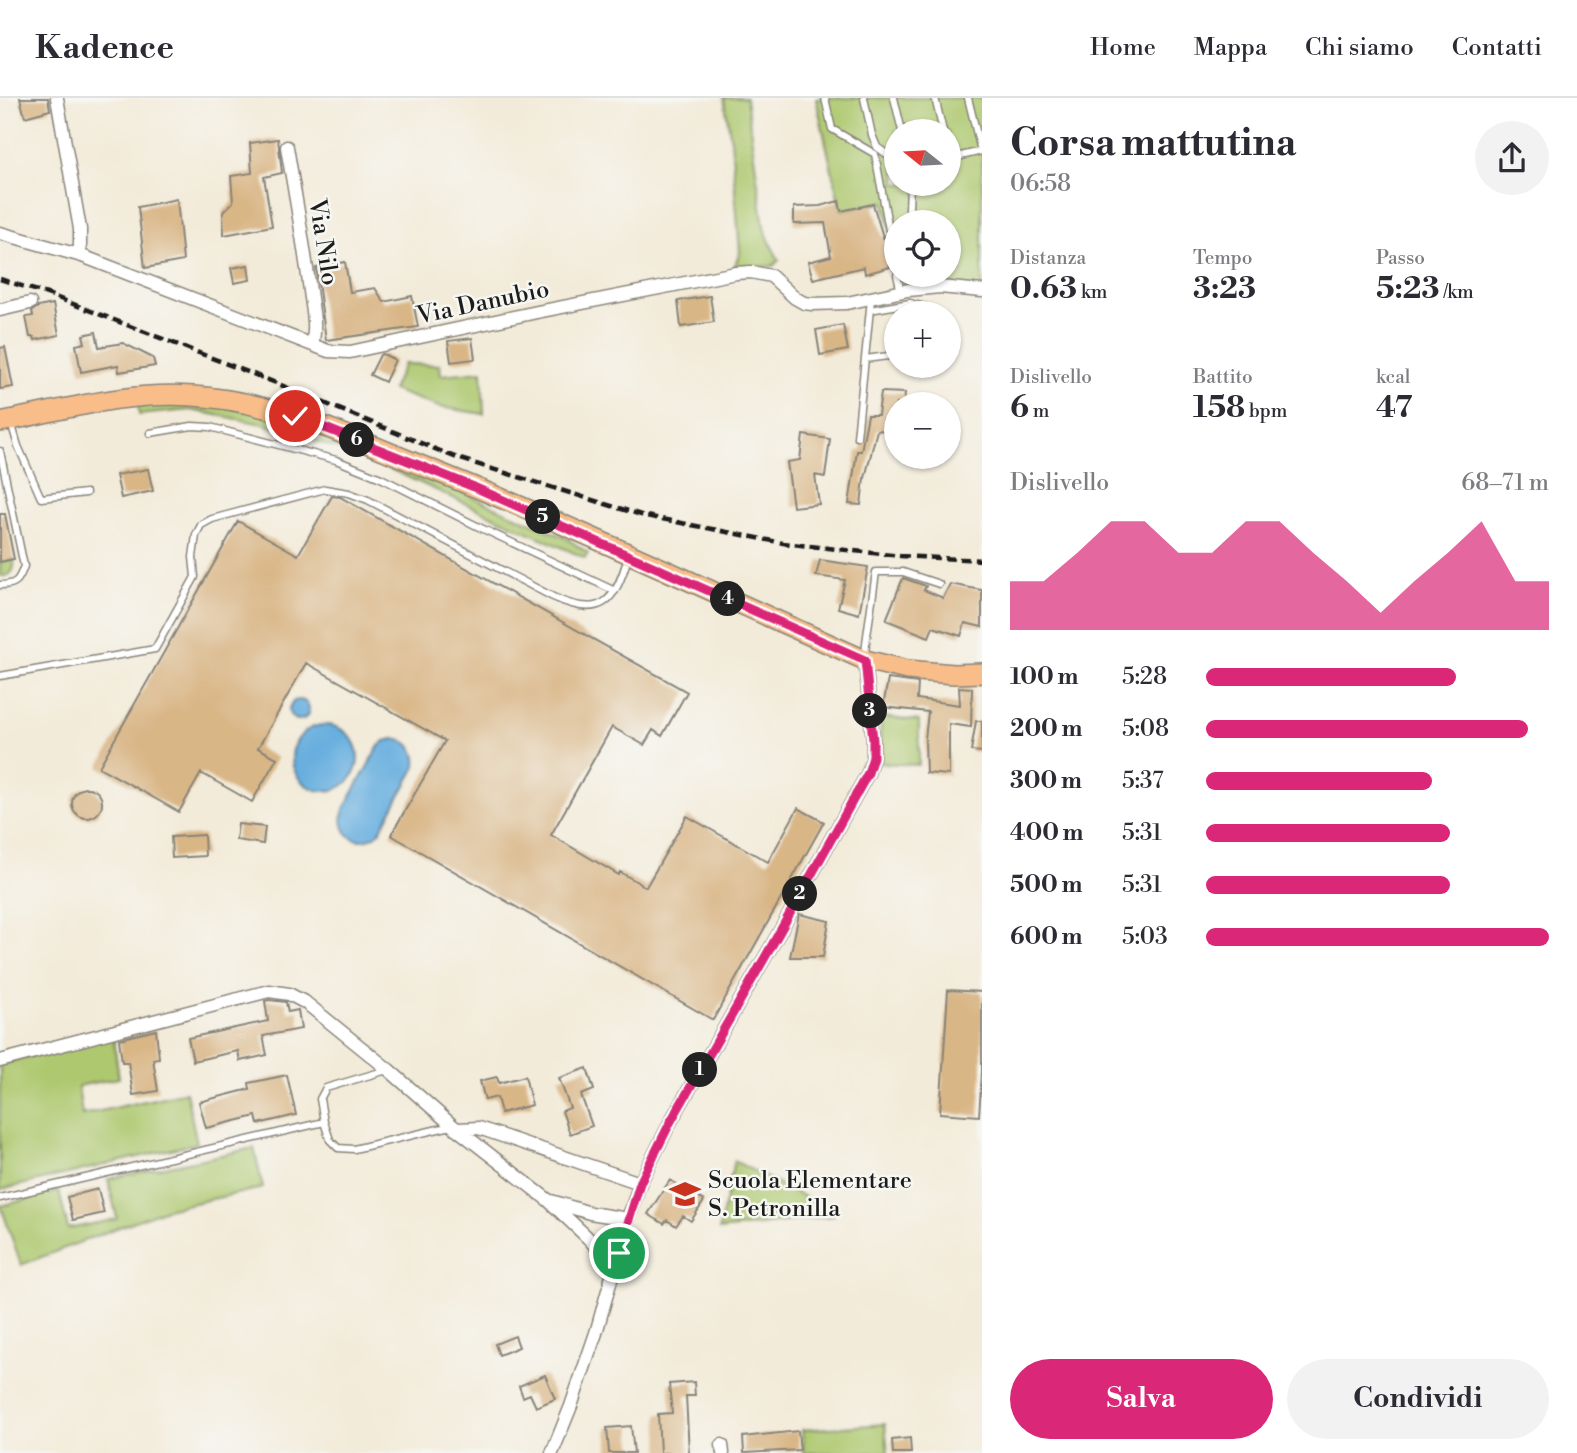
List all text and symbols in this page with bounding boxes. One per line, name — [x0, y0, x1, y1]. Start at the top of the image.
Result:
text: Kadence — [35, 28, 174, 69]
text: Home — [1090, 33, 1156, 63]
text: Mappa — [1194, 33, 1267, 63]
text: Chi siamo — [1305, 33, 1414, 63]
text: Contatti — [1452, 33, 1542, 63]
north arrow — [884, 119, 961, 196]
map controls — [884, 119, 961, 469]
text: Corsa mattutina — [1010, 120, 1296, 167]
button: share — [1475, 121, 1549, 195]
text: 06:58 — [1010, 170, 1071, 198]
street label: Via Nilo — [301, 196, 345, 288]
button: locate — [884, 210, 961, 287]
text: Distanza — [1010, 246, 1086, 270]
text: Tempo — [1193, 246, 1252, 270]
text: Passo — [1376, 246, 1425, 270]
text: 0.63 — [1010, 270, 1077, 308]
text: 3:23 — [1193, 270, 1256, 308]
text: 5:23 — [1376, 270, 1440, 308]
street label: Via Danubio — [413, 274, 552, 332]
text: km — [1077, 280, 1107, 304]
text: /km — [1440, 280, 1474, 304]
button: + — [884, 301, 961, 378]
text: Dislivello — [1010, 365, 1092, 389]
text: Battito — [1193, 365, 1253, 389]
text: kcal — [1376, 365, 1410, 389]
pin — [265, 386, 325, 446]
text: 6 — [1010, 389, 1029, 427]
text: 158 — [1193, 389, 1245, 427]
text: 47 — [1376, 389, 1412, 427]
button: − — [884, 392, 961, 469]
icon: check — [276, 397, 314, 435]
text: m — [1029, 399, 1049, 423]
text: bpm — [1245, 399, 1288, 423]
pin: 6 — [340, 422, 374, 458]
text: 6 — [351, 427, 362, 451]
text: Dislivello — [1010, 469, 1109, 497]
text: 68–71 m — [1461, 469, 1549, 497]
pin: 5 — [526, 500, 560, 534]
text: 5 — [537, 504, 548, 528]
pin: 4 — [710, 582, 746, 616]
text: 4 — [721, 586, 734, 610]
text: 100 m — [1010, 663, 1078, 691]
text: 5:28 — [1122, 663, 1167, 691]
pin: 3 — [852, 694, 888, 728]
text: 3 — [864, 698, 875, 722]
text: 200 m — [1010, 715, 1082, 743]
text: 5:08 — [1122, 715, 1169, 743]
text: 300 m — [1010, 767, 1082, 795]
text: 5:37 — [1122, 767, 1164, 795]
text: 400 m — [1010, 819, 1083, 847]
text: 5:31 — [1122, 819, 1162, 847]
text: 500 m — [1010, 871, 1082, 899]
text: 5:31 — [1122, 871, 1162, 899]
pin: 2 — [782, 876, 818, 912]
text: 2 — [794, 881, 805, 905]
text: 600 m — [1010, 923, 1083, 951]
text: 5:03 — [1122, 923, 1168, 951]
pin: 1 — [682, 1052, 718, 1088]
text: 1 — [695, 1057, 704, 1081]
place label: Scuola Elementare S. Petronilla — [708, 1166, 912, 1224]
school or university icon: Scuola Elementare S. Petronilla — [668, 1177, 702, 1211]
pin — [589, 1223, 649, 1283]
icon: arrive — [600, 1234, 638, 1272]
button: Salva — [1010, 1359, 1273, 1439]
button: Condividi — [1287, 1359, 1549, 1439]

